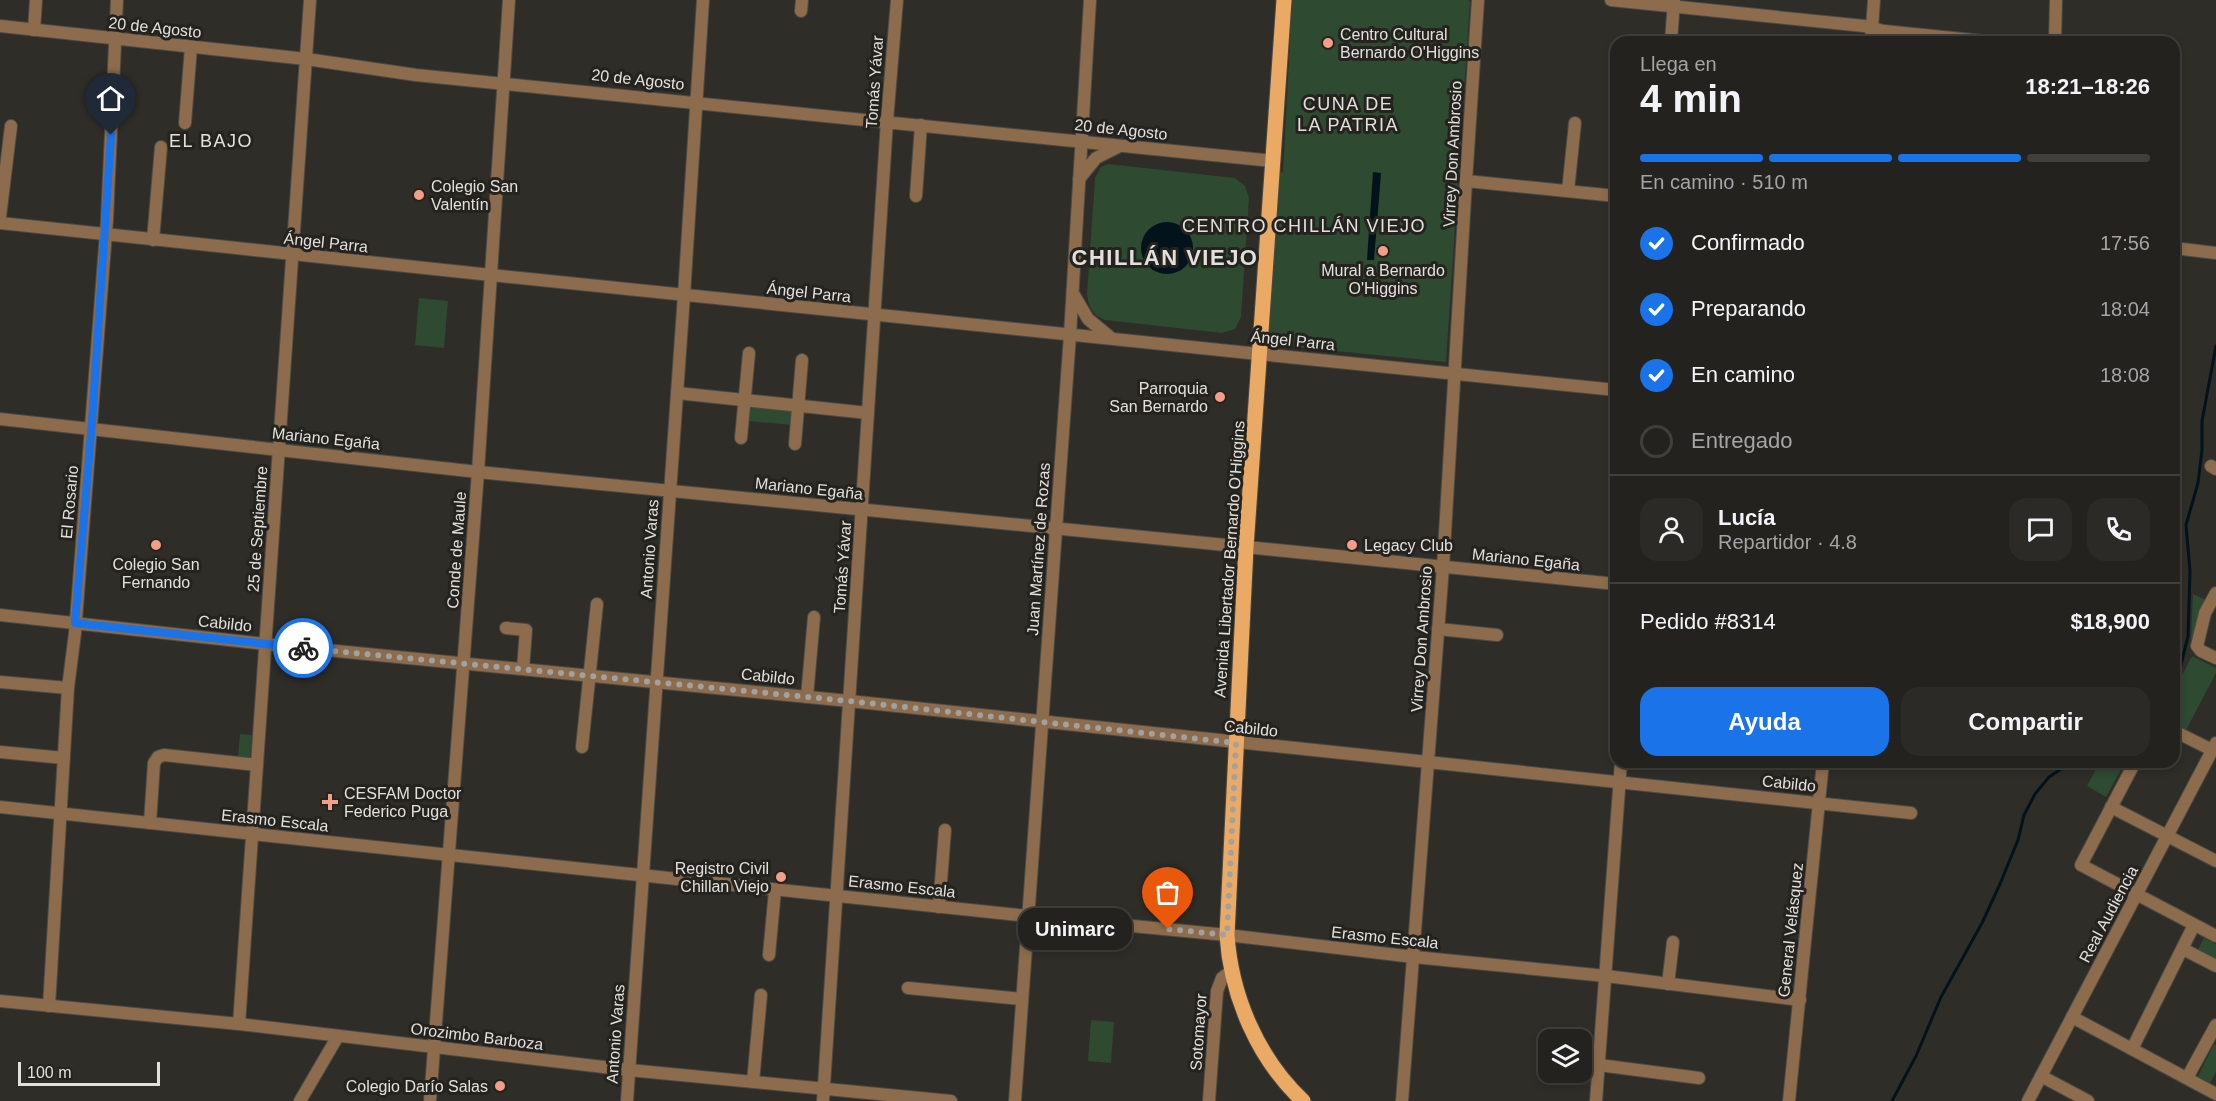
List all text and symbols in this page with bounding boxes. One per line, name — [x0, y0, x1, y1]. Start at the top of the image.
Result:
street label: 20 de Agosto — [108, 14, 202, 41]
place label: Centro Cultural Bernardo O'Higgins — [1340, 26, 1479, 61]
street label: Tomás Yávar — [863, 34, 886, 129]
marker: Centro Cultural Bernardo O'Higgins — [1321, 36, 1335, 50]
text: Llega en — [1640, 53, 1717, 75]
street label: 20 de Agosto — [591, 66, 685, 93]
pin — [85, 73, 136, 135]
text: 18:21–18:26 — [2025, 74, 2150, 99]
text: 4 min — [1640, 77, 1742, 120]
street label: Virrey Don Ambrosio — [1440, 80, 1465, 228]
icon: home — [94, 82, 127, 115]
district label: CUNA DE LA PATRIA — [1297, 94, 1399, 135]
street label: 20 de Agosto — [1074, 116, 1168, 143]
district label: EL BAJO — [169, 131, 253, 151]
text: En camino · 510 m — [1640, 171, 1808, 193]
place label: Colegio San Valentín — [431, 178, 518, 213]
marker: Colegio San Valentín — [412, 188, 426, 202]
district label: CENTRO CHILLÁN VIEJO — [1182, 216, 1426, 236]
icon: check — [1640, 227, 1673, 260]
street label: Ángel Parra — [283, 229, 369, 255]
text: Confirmado — [1691, 230, 1805, 255]
text: 17:56 — [2100, 232, 2150, 254]
marker: Mural a Bernardo O'Higgins — [1376, 244, 1390, 258]
district label: CHILLÁN VIEJO — [1072, 245, 1258, 270]
place label: Mural a Bernardo O'Higgins — [1321, 262, 1445, 297]
street label: Ángel Parra — [766, 279, 852, 305]
icon: check — [1640, 293, 1673, 326]
text: Preparando — [1691, 296, 1806, 321]
text: 18:04 — [2100, 298, 2150, 320]
street label: Ángel Parra — [1250, 327, 1336, 353]
icon: check — [1640, 359, 1673, 392]
text: En camino — [1691, 362, 1795, 387]
text: 18:08 — [2100, 364, 2150, 386]
place label: Parroquia San Bernardo — [1109, 380, 1208, 415]
marker: Parroquia San Bernardo — [1213, 390, 1227, 404]
street label: Avenida Libertador Bernardo O'Higgins — [1211, 420, 1248, 698]
street label: Mariano Egaña — [271, 424, 381, 453]
text: Entregado — [1691, 428, 1793, 453]
street label: Juan Martínez de Rozas — [1024, 462, 1053, 636]
street label: El Rosario — [58, 464, 81, 540]
street label: 25 de Septiembre — [245, 465, 270, 593]
street label: Mariano Egaña — [754, 474, 864, 503]
street label: Conde de Maule — [444, 491, 469, 609]
button: person — [1640, 498, 1703, 561]
button: chat — [2009, 498, 2072, 561]
button: phone — [2087, 498, 2150, 561]
street label: Antonio Varas — [638, 499, 661, 599]
text: Lucía — [1718, 505, 1775, 530]
street label: Tomás Yávar — [831, 519, 854, 614]
text: Repartidor · 4.8 — [1718, 531, 1857, 553]
place label: Legacy Club — [1364, 537, 1453, 554]
marker: Colegio San Fernando — [149, 538, 163, 552]
marker: Legacy Club — [1345, 538, 1359, 552]
street label: Mariano Egaña — [1471, 545, 1581, 574]
place label: Colegio San Fernando — [112, 556, 200, 591]
street label: Virrey Don Ambrosio — [1408, 565, 1435, 713]
text: Pedido #8314 — [1640, 609, 1776, 634]
text: $18,900 — [2070, 609, 2150, 634]
street label: Cabildo — [197, 612, 253, 635]
courier — [273, 618, 333, 678]
icon: bike — [287, 632, 320, 665]
street label: Cabildo — [740, 665, 796, 688]
button: Ayuda — [1640, 687, 1889, 756]
button: Compartir — [1901, 687, 2150, 756]
street label: Cabildo — [1223, 717, 1279, 740]
street label: Cabildo — [1761, 772, 1817, 795]
place label: CESFAM Doctor Federico Puga — [344, 785, 462, 820]
marker: CESFAM Doctor Federico Puga — [321, 793, 339, 811]
street label: Erasmo Escala — [221, 806, 329, 835]
place label: Registro Civil Chillan Viejo — [675, 860, 769, 895]
street label: General Velásquez — [1775, 862, 1806, 998]
street label: Real Audiencia — [2076, 863, 2141, 965]
pin — [1142, 867, 1193, 929]
marker: Registro Civil Chillan Viejo — [774, 870, 788, 884]
street label: Erasmo Escala — [848, 872, 956, 901]
icon: bag — [1151, 876, 1184, 909]
callout: Unimarc — [1018, 908, 1132, 950]
text: Unimarc — [1035, 918, 1115, 940]
street label: Erasmo Escala — [1331, 923, 1439, 952]
street label: Antonio Varas — [604, 984, 627, 1084]
street label: Sotomayor — [1187, 992, 1210, 1071]
street label: Orozimbo Barboza — [410, 1020, 544, 1053]
map controls — [1538, 1029, 1592, 1083]
button: layers — [1538, 1029, 1592, 1083]
scale bar — [18, 1059, 160, 1086]
text: 100 m — [27, 1064, 71, 1081]
place label: Colegio Darío Salas — [346, 1078, 488, 1095]
marker: Colegio Darío Salas — [493, 1079, 507, 1093]

